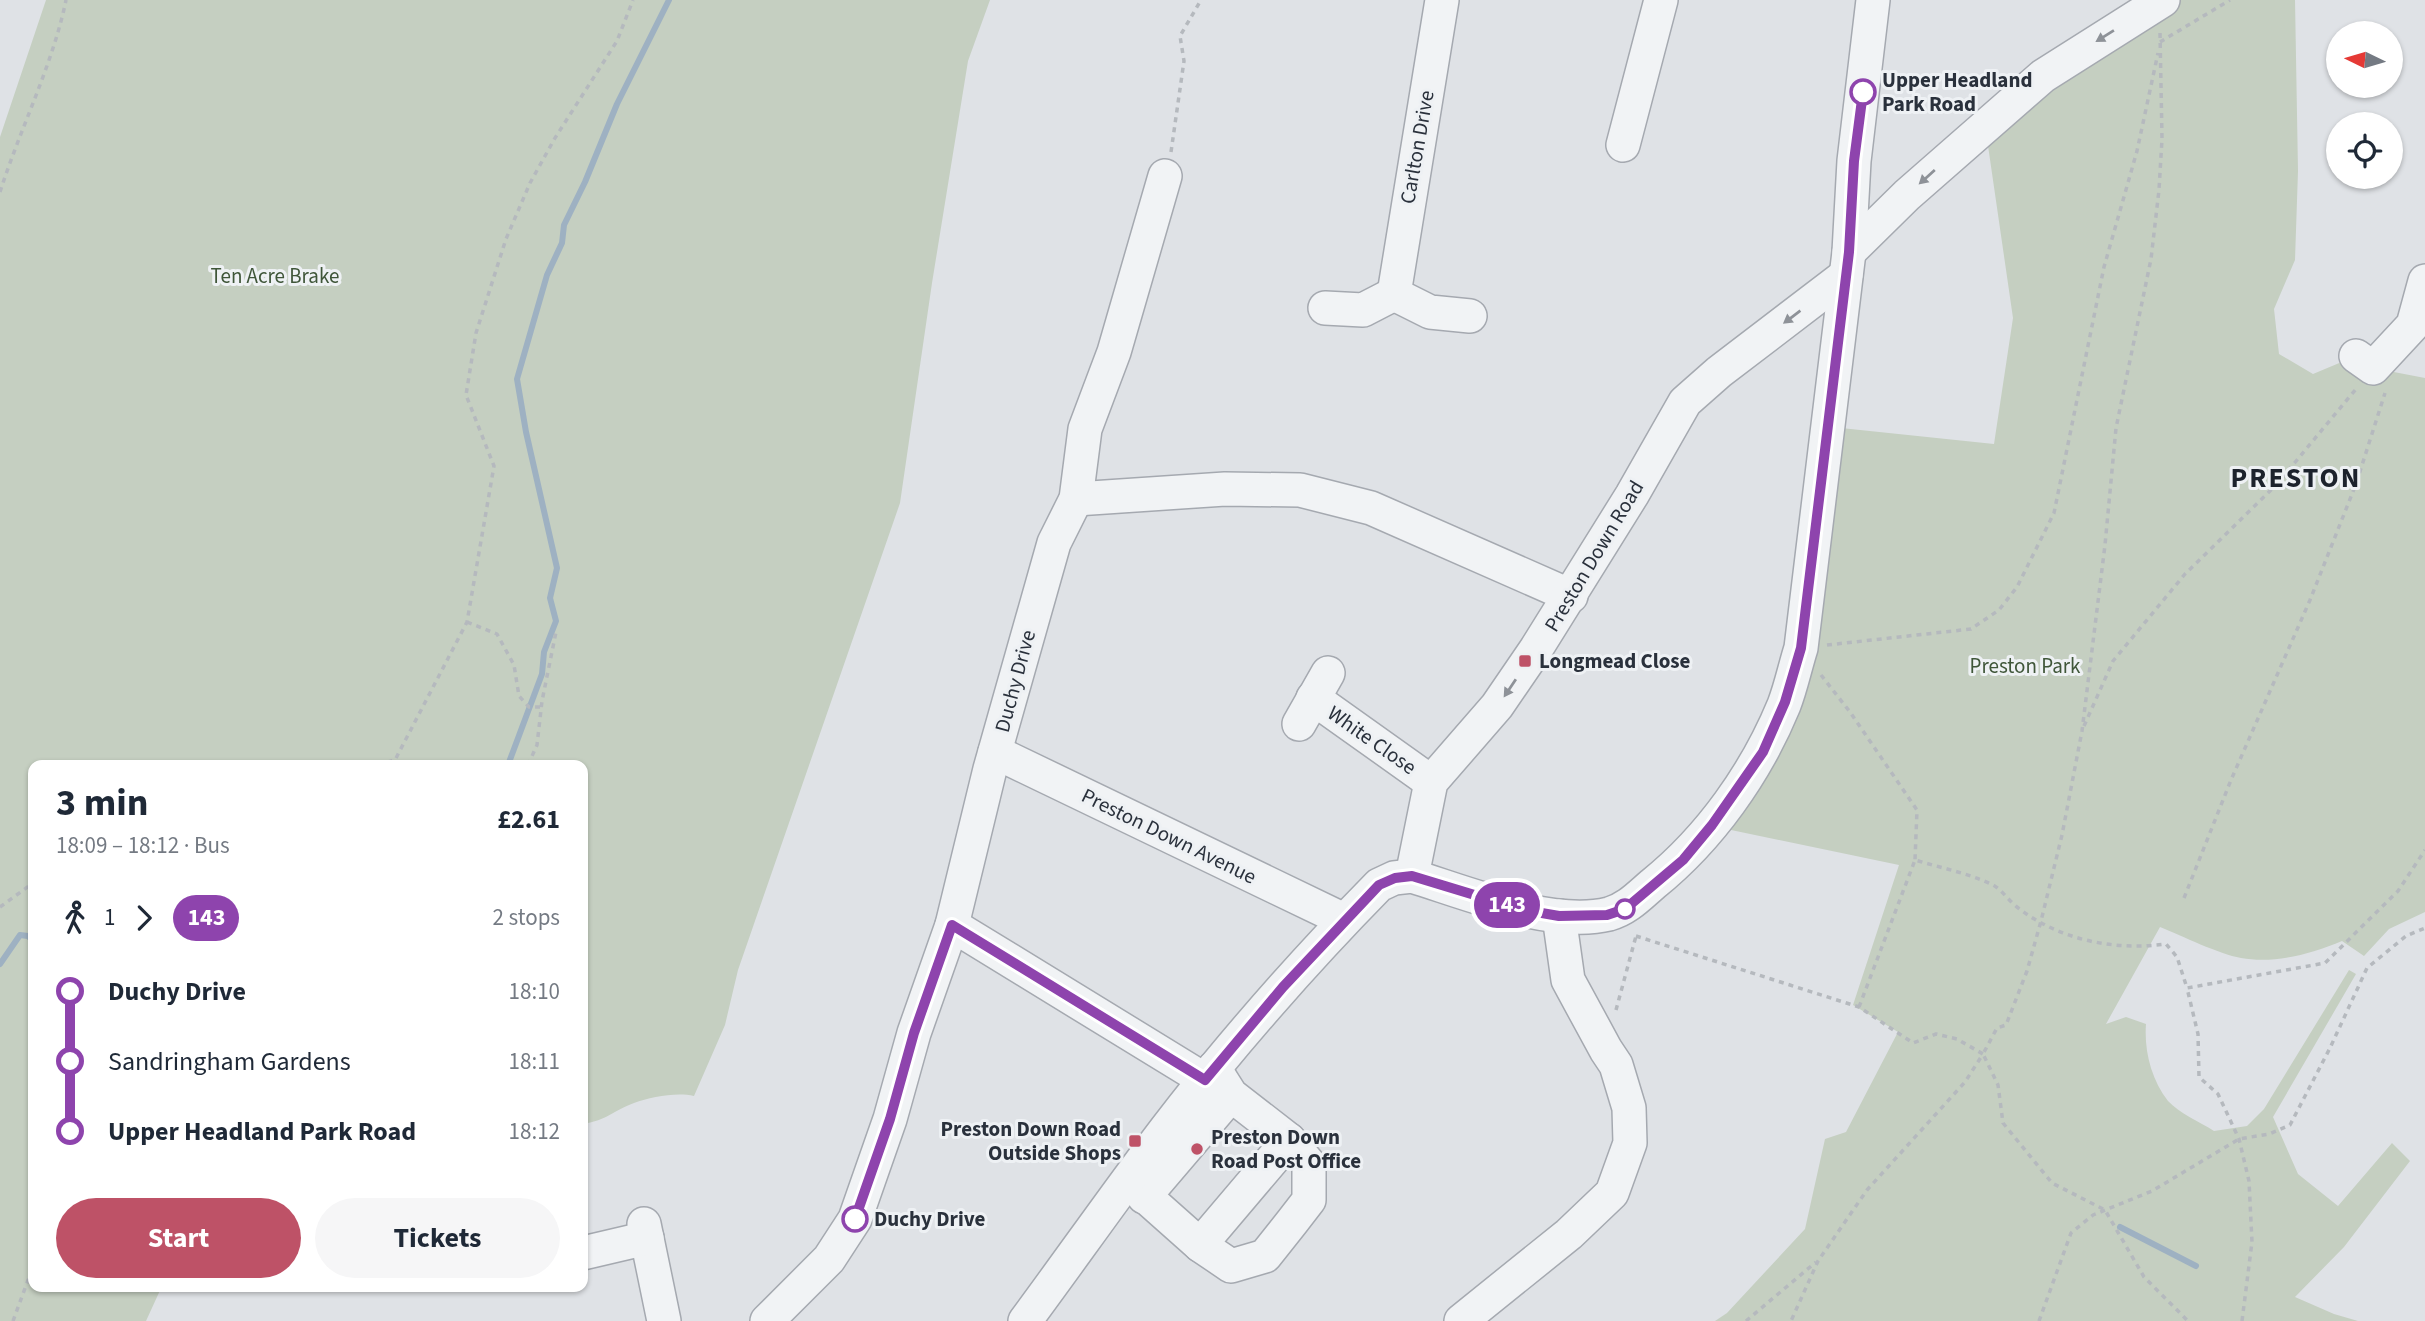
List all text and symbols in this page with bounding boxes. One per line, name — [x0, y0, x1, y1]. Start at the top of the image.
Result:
north arrow — [2326, 21, 2403, 98]
map controls — [2326, 21, 2403, 189]
one-way arrow — [2096, 30, 2115, 43]
place label: Upper Headland Park Road — [1882, 65, 2032, 119]
marker: Upper Headland Park Road — [1850, 79, 1876, 105]
street label: Carlton Drive — [1392, 88, 1442, 206]
button: locate — [2326, 112, 2403, 189]
one-way arrow — [1918, 169, 1936, 185]
park label: Ten Acre Brake — [211, 261, 339, 291]
one-way arrow — [1783, 309, 1801, 324]
district label: PRESTON — [2231, 458, 2361, 498]
street label: Preston Down Road — [1537, 475, 1651, 637]
street label: Duchy Drive — [987, 626, 1043, 736]
place label: Longmead Close — [1539, 646, 1690, 676]
park label: Preston Park — [1970, 651, 2081, 681]
marker: Longmead Close — [1517, 653, 1533, 669]
one-way arrow — [1503, 679, 1517, 697]
street label: White Close — [1321, 698, 1423, 782]
text: 3 min — [56, 776, 148, 830]
street label: Preston Down Avenue — [1076, 781, 1262, 891]
text: £2.61 — [497, 801, 560, 838]
text: 18:09 – 18:12 · Bus — [56, 829, 230, 862]
line badge: 143 — [1467, 882, 1547, 928]
text: 143 — [1488, 887, 1526, 922]
icon: walk — [56, 899, 94, 937]
icon: forward — [125, 899, 163, 937]
unlabelled marker — [1615, 899, 1635, 919]
text: 143 — [187, 900, 225, 935]
text: 1 — [104, 901, 115, 934]
text: 2 stops — [493, 901, 560, 934]
text: Duchy Drive — [108, 973, 246, 1010]
text: 18:10 — [509, 975, 560, 1008]
text: Sandringham Gardens — [108, 1043, 351, 1080]
text: 18:11 — [509, 1045, 560, 1078]
text: Upper Headland Park Road — [108, 1113, 416, 1150]
place label: Preston Down Road Outside Shops — [941, 1114, 1121, 1168]
text: 18:12 — [509, 1115, 560, 1148]
place label: Preston Down Road Post Office — [1211, 1122, 1361, 1176]
marker: Preston Down Road Outside Shops — [1127, 1133, 1143, 1149]
marker: Preston Down Road Post Office — [1189, 1141, 1205, 1157]
button: Start — [56, 1198, 301, 1278]
button: Tickets — [315, 1198, 560, 1278]
place label: Duchy Drive — [874, 1204, 986, 1234]
marker: Duchy Drive — [842, 1206, 868, 1232]

